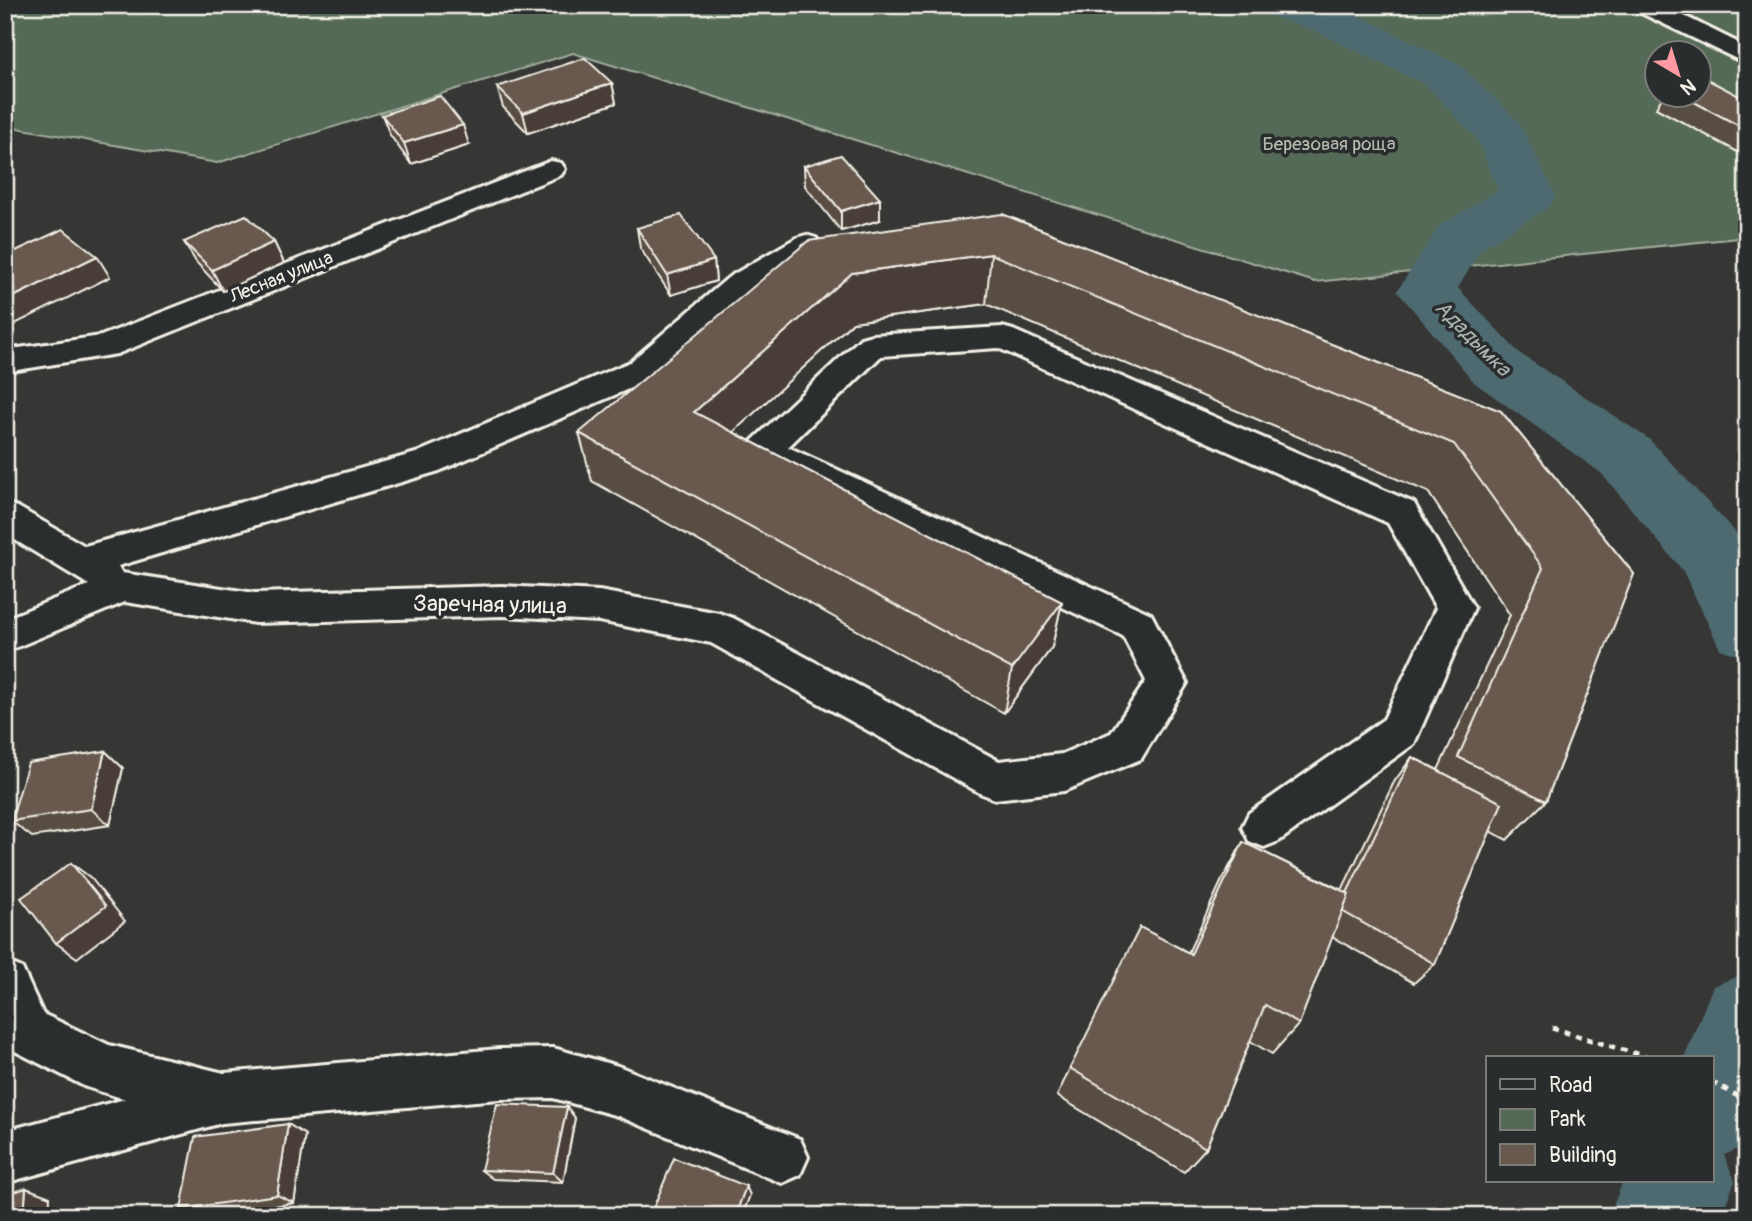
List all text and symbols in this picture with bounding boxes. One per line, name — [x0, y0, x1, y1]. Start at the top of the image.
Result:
north arrow — [1644, 38, 1714, 108]
text: N — [1675, 73, 1700, 100]
park label: Березовая роща — [1262, 132, 1396, 156]
street label: Лесная улица — [225, 245, 337, 309]
water label: Ададымка — [1429, 295, 1517, 383]
street label: Заречная улица — [413, 589, 567, 620]
legend — [1486, 1056, 1714, 1182]
text: Road — [1549, 1072, 1593, 1099]
text: Park — [1549, 1106, 1586, 1133]
text: Building — [1549, 1142, 1616, 1169]

